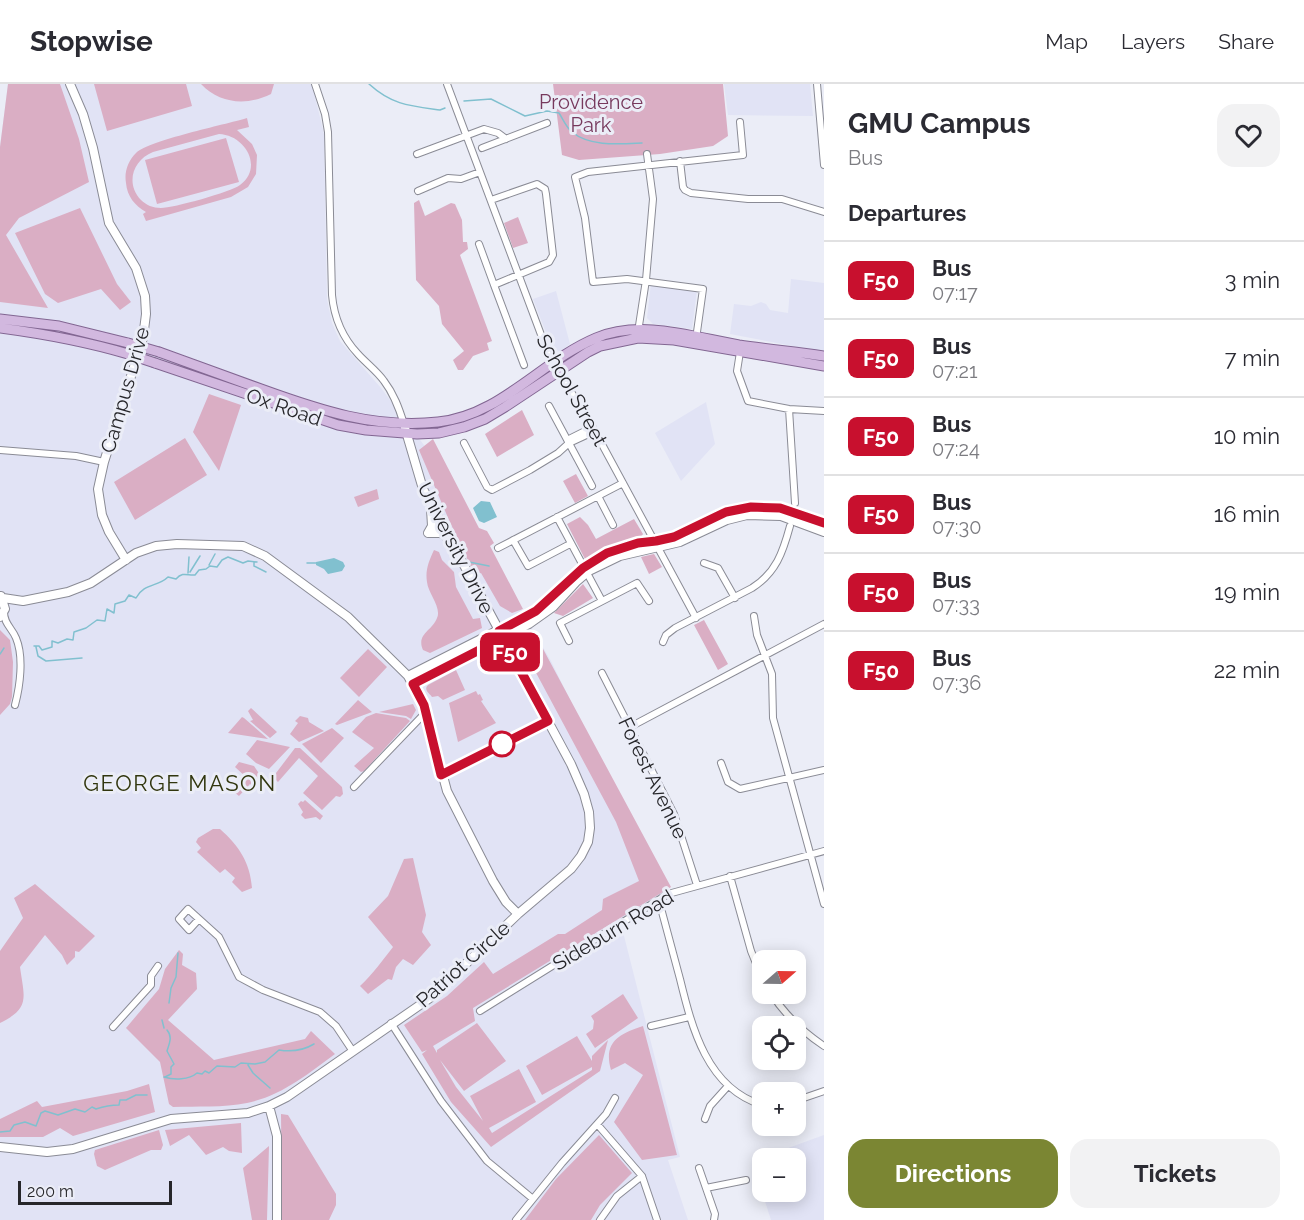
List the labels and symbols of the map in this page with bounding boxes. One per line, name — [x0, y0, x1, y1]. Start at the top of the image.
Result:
park label: Providence Park — [539, 90, 643, 137]
street label: Campus Drive — [96, 324, 154, 456]
street label: School Street — [531, 330, 613, 450]
street label: Ox Road — [243, 383, 325, 431]
street label: University Drive — [413, 478, 499, 618]
line badge: F50 — [476, 632, 544, 672]
street label: Forest Avenue — [613, 713, 693, 843]
unlabelled marker — [489, 731, 515, 757]
district label: GEORGE MASON — [83, 770, 277, 796]
street label: Sideburn Road — [548, 885, 678, 975]
street label: Patriot Circle — [411, 916, 515, 1012]
north arrow — [752, 950, 806, 1004]
scale bar — [18, 1178, 172, 1206]

